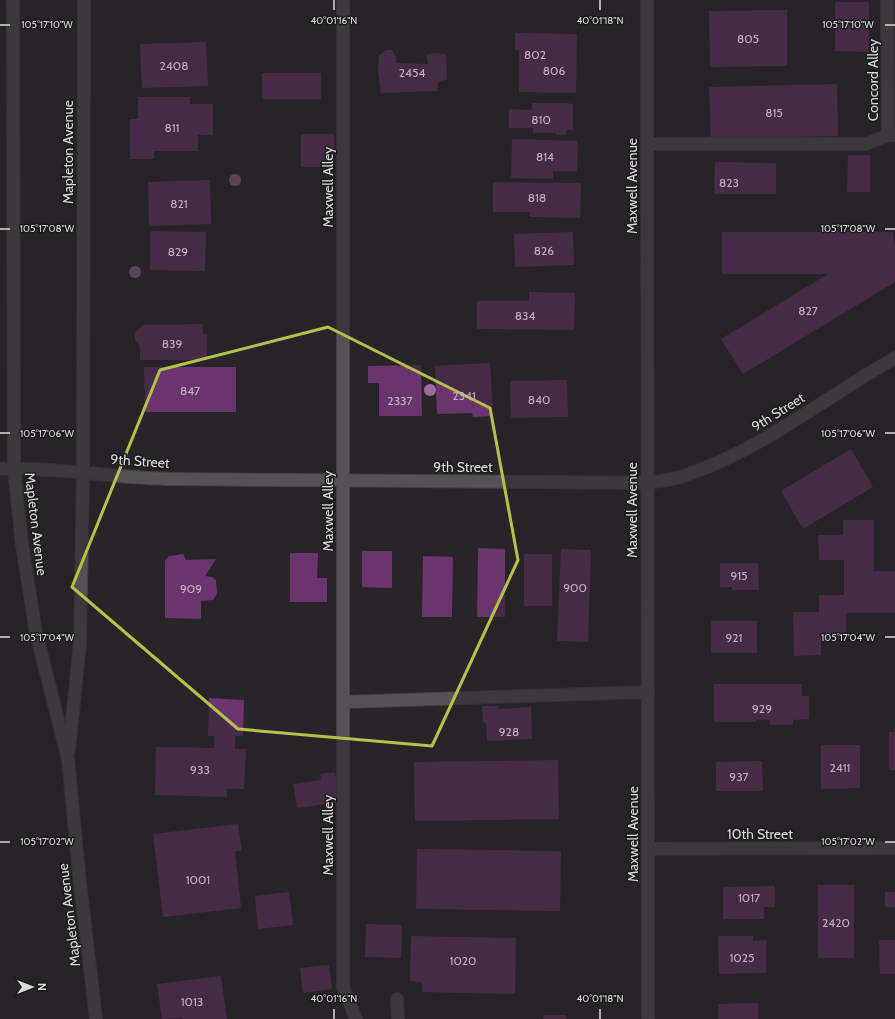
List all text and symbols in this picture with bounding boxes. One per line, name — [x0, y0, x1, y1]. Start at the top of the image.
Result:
text: 40°01'16"N — [311, 14, 357, 27]
text: 40°01'18"N — [576, 14, 624, 27]
text: 105°17'10"W — [21, 18, 73, 31]
text: 105°17'10"W — [822, 18, 874, 31]
house number: 805 — [737, 31, 759, 46]
street label: Concord Alley — [864, 39, 882, 121]
house number: 802 — [524, 47, 546, 62]
house number: 2408 — [160, 58, 188, 73]
house number: 806 — [543, 63, 565, 78]
house number: 2454 — [399, 65, 425, 80]
street label: Mapleton Avenue — [59, 100, 77, 204]
house number: 815 — [765, 105, 783, 120]
house number: 810 — [531, 112, 551, 127]
house number: 811 — [164, 120, 180, 135]
street label: Maxwell Avenue — [623, 138, 641, 234]
street label: Maxwell Alley — [319, 147, 337, 227]
house number: 814 — [536, 149, 554, 164]
house number: 823 — [719, 175, 739, 190]
house number: 818 — [528, 190, 546, 205]
house number: 821 — [170, 196, 188, 211]
text: 105°17'08"W — [20, 222, 75, 235]
text: 105°17'08"W — [821, 222, 876, 235]
house number: 826 — [534, 243, 554, 258]
house number: 829 — [168, 244, 188, 259]
house number: 827 — [798, 303, 818, 318]
house number: 834 — [515, 308, 535, 323]
house number: 839 — [162, 336, 182, 351]
house number: 847 — [180, 383, 200, 398]
house number: 2341 — [452, 388, 476, 403]
street label: 9th Street — [748, 388, 808, 435]
house number: 840 — [528, 392, 550, 407]
house number: 2337 — [387, 393, 413, 408]
text: 105°17'06"W — [20, 427, 74, 440]
text: 105°17'06"W — [821, 427, 875, 440]
street label: 9th Street — [110, 450, 171, 472]
street label: 9th Street — [433, 458, 493, 476]
street label: Maxwell Avenue — [623, 462, 641, 558]
street label: Mapleton Avenue — [21, 471, 51, 577]
street label: Maxwell Alley — [319, 471, 337, 551]
house number: 915 — [730, 568, 748, 583]
house number: 900 — [563, 580, 587, 595]
house number: 909 — [180, 581, 202, 596]
house number: 921 — [725, 630, 743, 645]
text: 105°17'04"W — [20, 631, 74, 644]
text: 105°17'04"W — [821, 631, 875, 644]
house number: 929 — [752, 701, 772, 716]
house number: 928 — [499, 724, 519, 739]
house number: 2411 — [829, 760, 851, 775]
house number: 933 — [190, 762, 210, 777]
house number: 937 — [729, 769, 749, 784]
street label: Maxwell Avenue — [624, 786, 642, 882]
street label: Maxwell Alley — [319, 795, 337, 875]
street label: 10th Street — [727, 825, 793, 843]
text: 105°17'02"W — [20, 835, 74, 848]
text: 105°17'02"W — [821, 835, 875, 848]
street label: Mapleton Avenue — [54, 862, 84, 968]
house number: 1001 — [186, 872, 210, 887]
house number: 1017 — [738, 890, 760, 905]
house number: 2420 — [822, 915, 850, 930]
house number: 1025 — [729, 950, 755, 965]
house number: 1020 — [450, 953, 476, 968]
north arrow — [12, 967, 52, 1007]
text: N — [35, 983, 49, 991]
text: 40°01'16"N — [311, 992, 357, 1005]
text: 40°01'18"N — [576, 992, 624, 1005]
house number: 1013 — [181, 994, 203, 1009]

